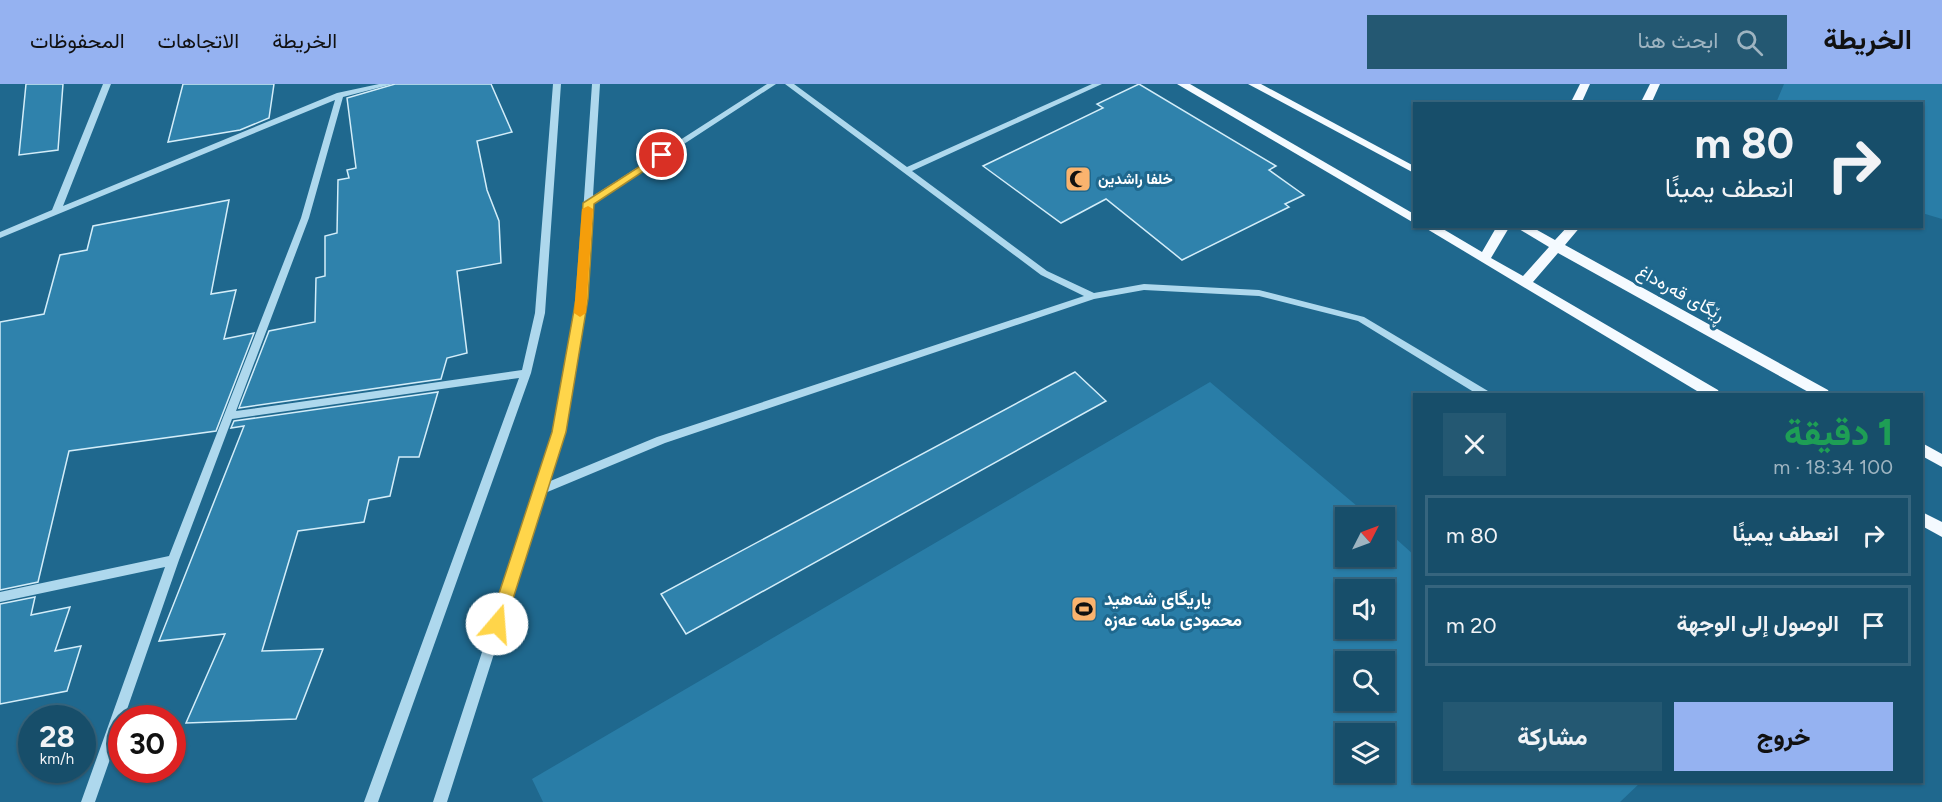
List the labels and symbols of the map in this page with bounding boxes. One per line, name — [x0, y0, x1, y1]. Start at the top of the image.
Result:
pin — [636, 129, 687, 180]
mosque icon: خلفا راشدين — [1063, 164, 1093, 194]
place label: خلفا راشدين — [1098, 170, 1173, 188]
street label: ڕێگای قەرەداغ — [1632, 260, 1729, 329]
north arrow — [1335, 507, 1395, 567]
place label: یاریگاى شه‌هید محمودى مامه‌ عه‌زه — [1104, 588, 1242, 631]
position arrow — [465, 592, 529, 656]
sports icon: یاریگاى شه‌هید محمودى مامه‌ عه‌زه — [1069, 594, 1099, 624]
speed limit sign: 30 — [108, 705, 186, 783]

